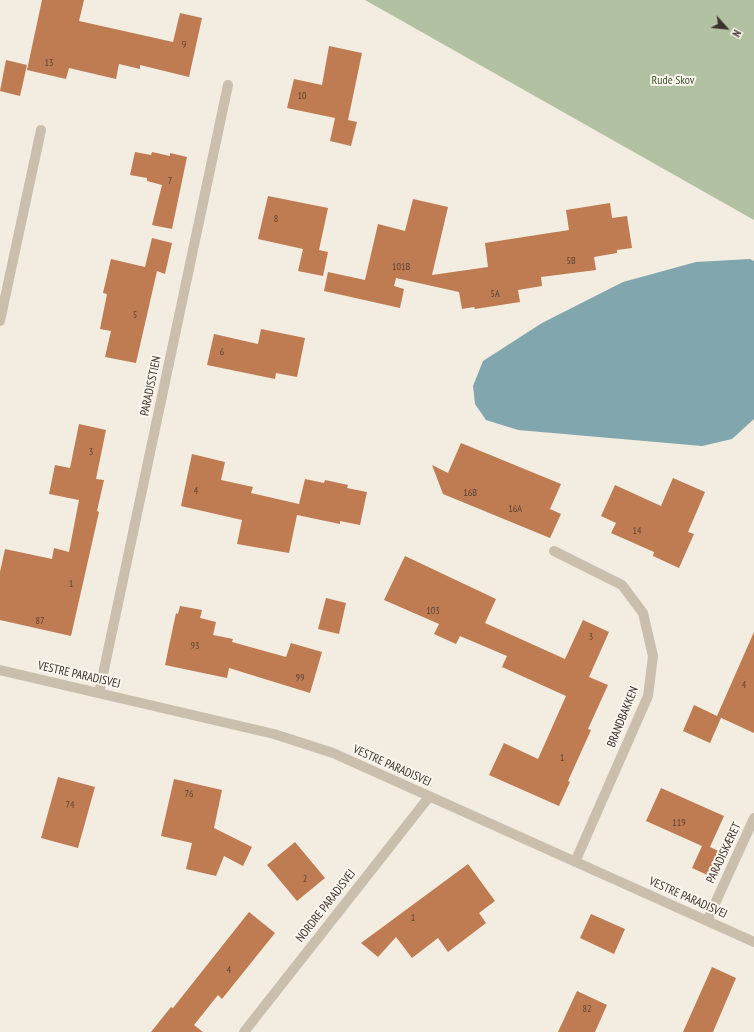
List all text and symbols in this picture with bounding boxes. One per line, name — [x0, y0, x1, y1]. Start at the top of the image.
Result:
north arrow — [706, 8, 746, 48]
text: N — [729, 28, 744, 39]
house number: 9 — [182, 39, 186, 51]
house number: 13 — [45, 57, 53, 69]
park label: Rude Skov — [651, 74, 695, 88]
house number: 10 — [298, 90, 306, 102]
house number: 7 — [168, 175, 172, 187]
house number: 8 — [274, 213, 278, 225]
house number: 5B — [566, 255, 576, 267]
house number: 101B — [392, 261, 410, 273]
house number: 5A — [490, 288, 500, 300]
house number: 5 — [133, 309, 137, 321]
house number: 6 — [220, 346, 224, 358]
street label: PARADISSTIEN — [138, 355, 164, 417]
house number: 3 — [89, 446, 93, 458]
house number: 4 — [194, 485, 198, 497]
house number: 16B — [463, 487, 477, 499]
house number: 16A — [508, 503, 522, 515]
house number: 14 — [633, 525, 641, 537]
house number: 1 — [69, 578, 73, 590]
house number: 103 — [426, 605, 440, 617]
house number: 87 — [36, 615, 44, 627]
house number: 3 — [589, 631, 593, 643]
house number: 93 — [191, 640, 199, 652]
street label: VESTRE PARADISVEJ — [36, 659, 122, 691]
house number: 99 — [296, 672, 304, 684]
house number: 4 — [742, 679, 746, 691]
street label: BRANDBAKKEN — [604, 684, 642, 750]
street label: VESTRE PARADISVEJ — [351, 742, 433, 790]
house number: 1 — [560, 752, 564, 764]
house number: 76 — [185, 788, 193, 800]
house number: 74 — [66, 799, 74, 811]
house number: 119 — [672, 817, 686, 829]
street label: PARADISKÆRET — [704, 820, 744, 886]
street label: NORDRE PARADISVEJ — [293, 867, 359, 945]
house number: 2 — [303, 873, 307, 885]
street label: VESTRE PARADISVEJ — [647, 874, 729, 922]
house number: 1 — [411, 912, 415, 924]
house number: 4 — [227, 964, 231, 976]
house number: 82 — [583, 1003, 591, 1015]

